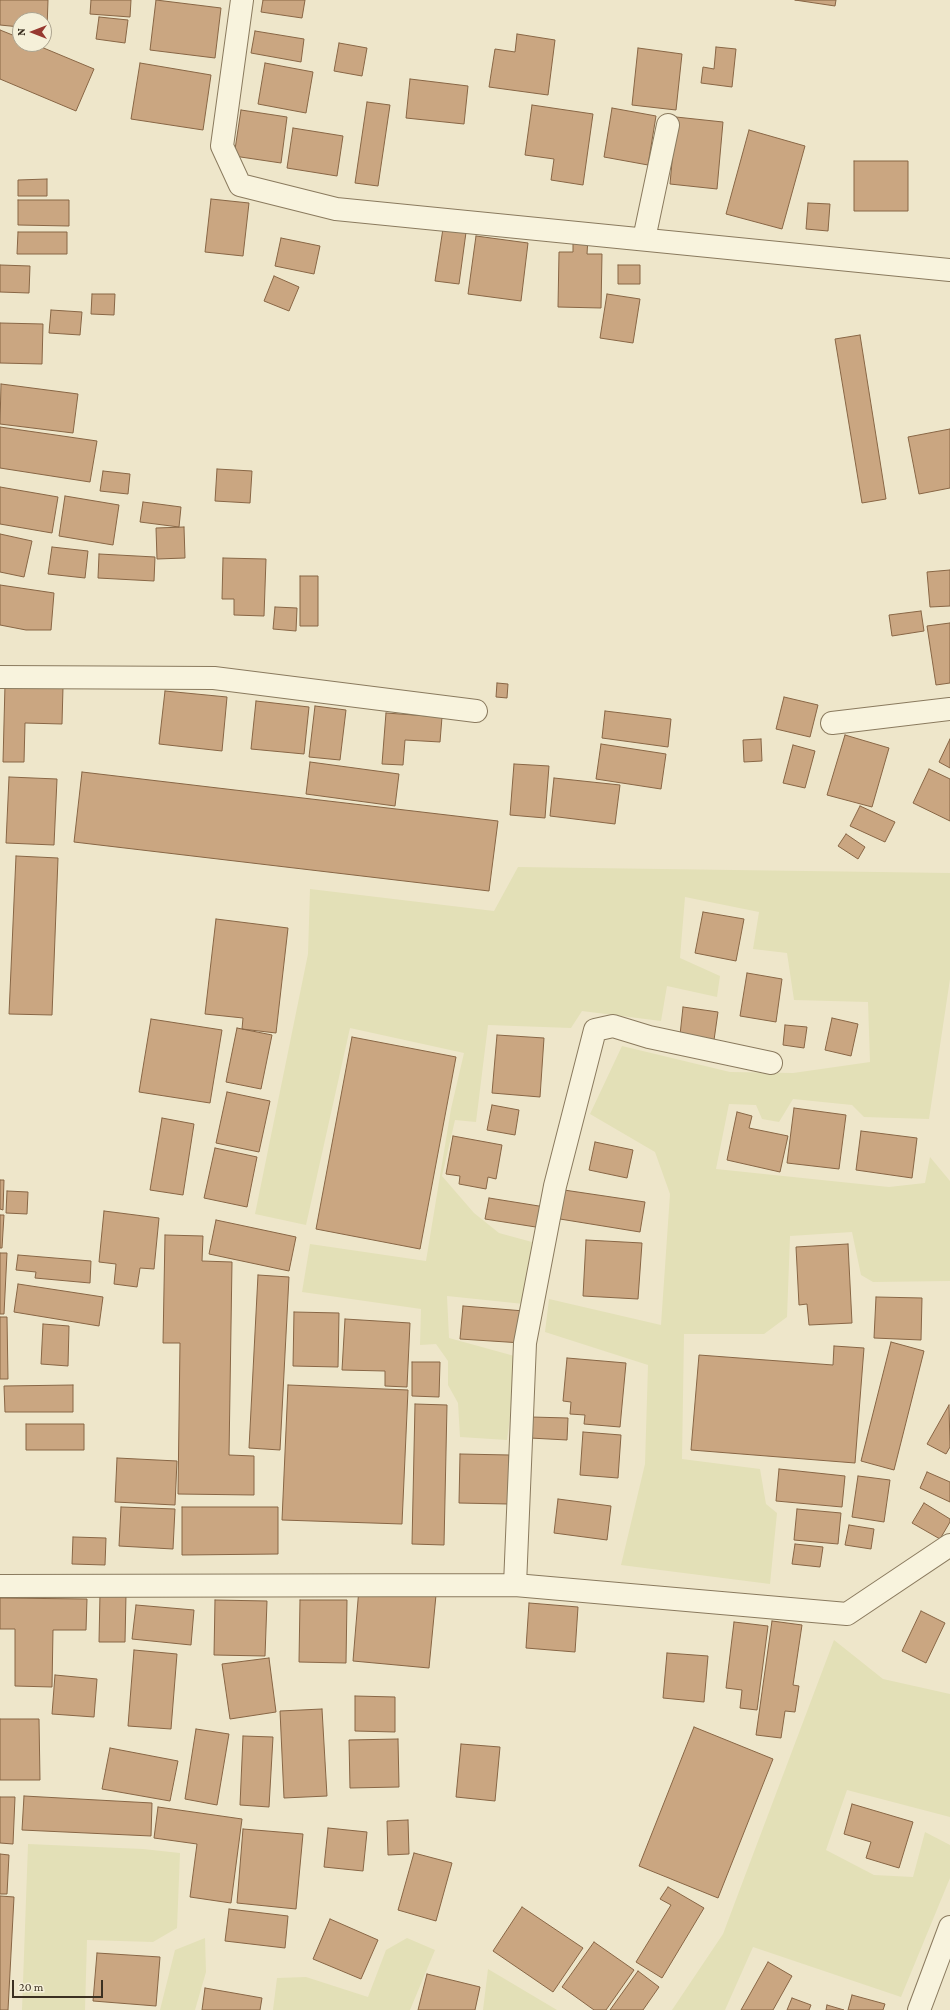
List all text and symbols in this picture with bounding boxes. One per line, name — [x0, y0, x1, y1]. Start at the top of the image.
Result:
north arrow — [12, 12, 52, 52]
text: N — [15, 28, 27, 36]
scale bar — [14, 1972, 105, 1998]
text: 20 m — [19, 1980, 43, 1994]

